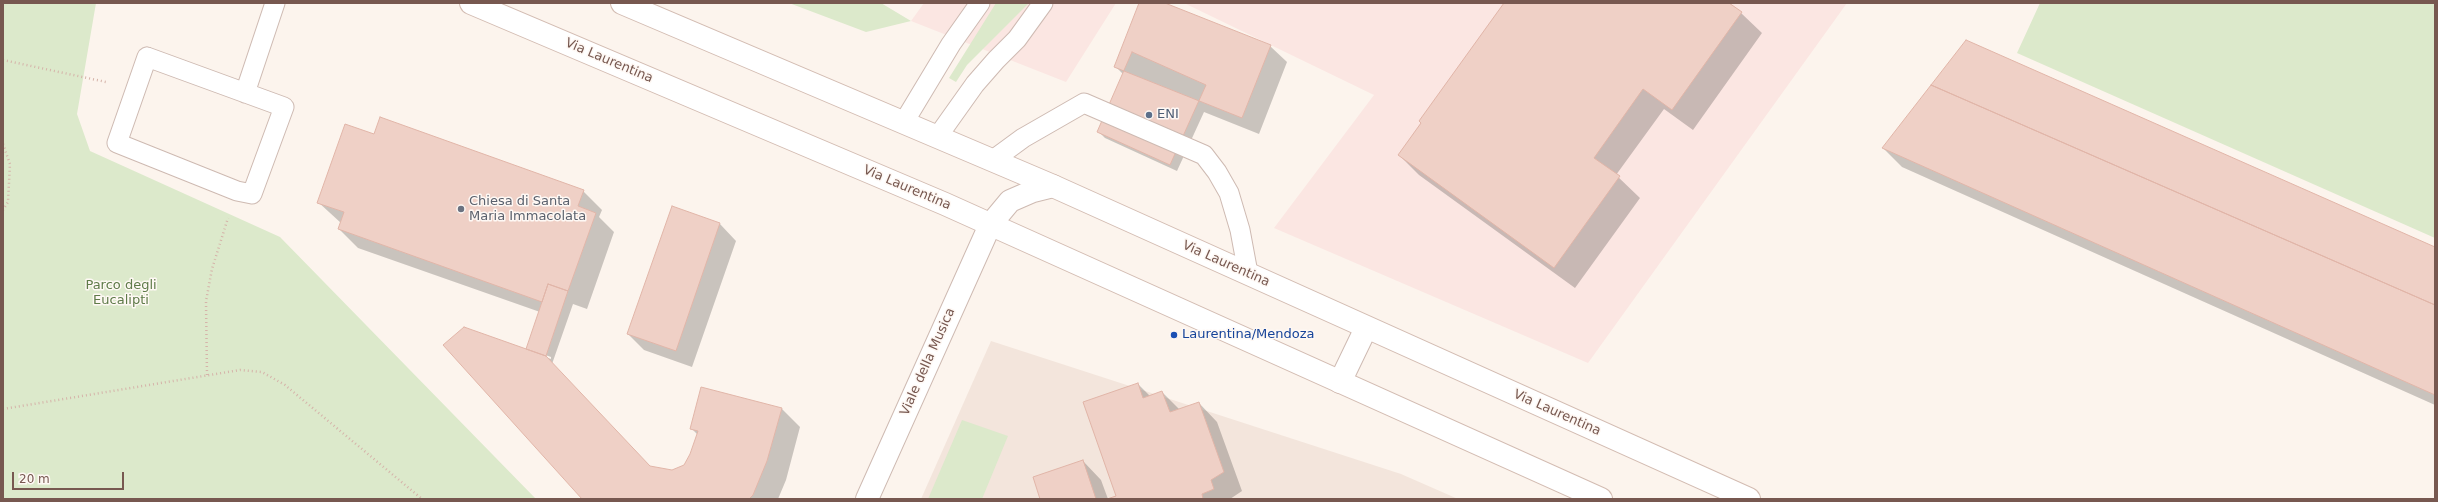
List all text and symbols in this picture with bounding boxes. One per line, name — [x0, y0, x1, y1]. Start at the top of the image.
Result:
street label: Via Laurentina — [563, 35, 655, 87]
place label: ENI — [1157, 107, 1179, 123]
marker: ENI — [1144, 110, 1154, 120]
street label: Via Laurentina — [861, 162, 953, 214]
place label: Chiesa di Santa Maria Immacolata — [469, 194, 586, 225]
marker: Chiesa di Santa Maria Immacolata — [456, 204, 466, 214]
street label: Via Laurentina — [1180, 238, 1272, 290]
park label: Parco degli Eucalipti — [85, 278, 157, 309]
street label: Viale della Musica — [897, 306, 959, 418]
place label: Laurentina/Mendoza — [1182, 327, 1314, 343]
marker: Laurentina/Mendoza — [1169, 330, 1179, 340]
street label: Via Laurentina — [1511, 387, 1603, 439]
scale bar — [14, 464, 126, 490]
text: 20 m — [19, 472, 50, 486]

